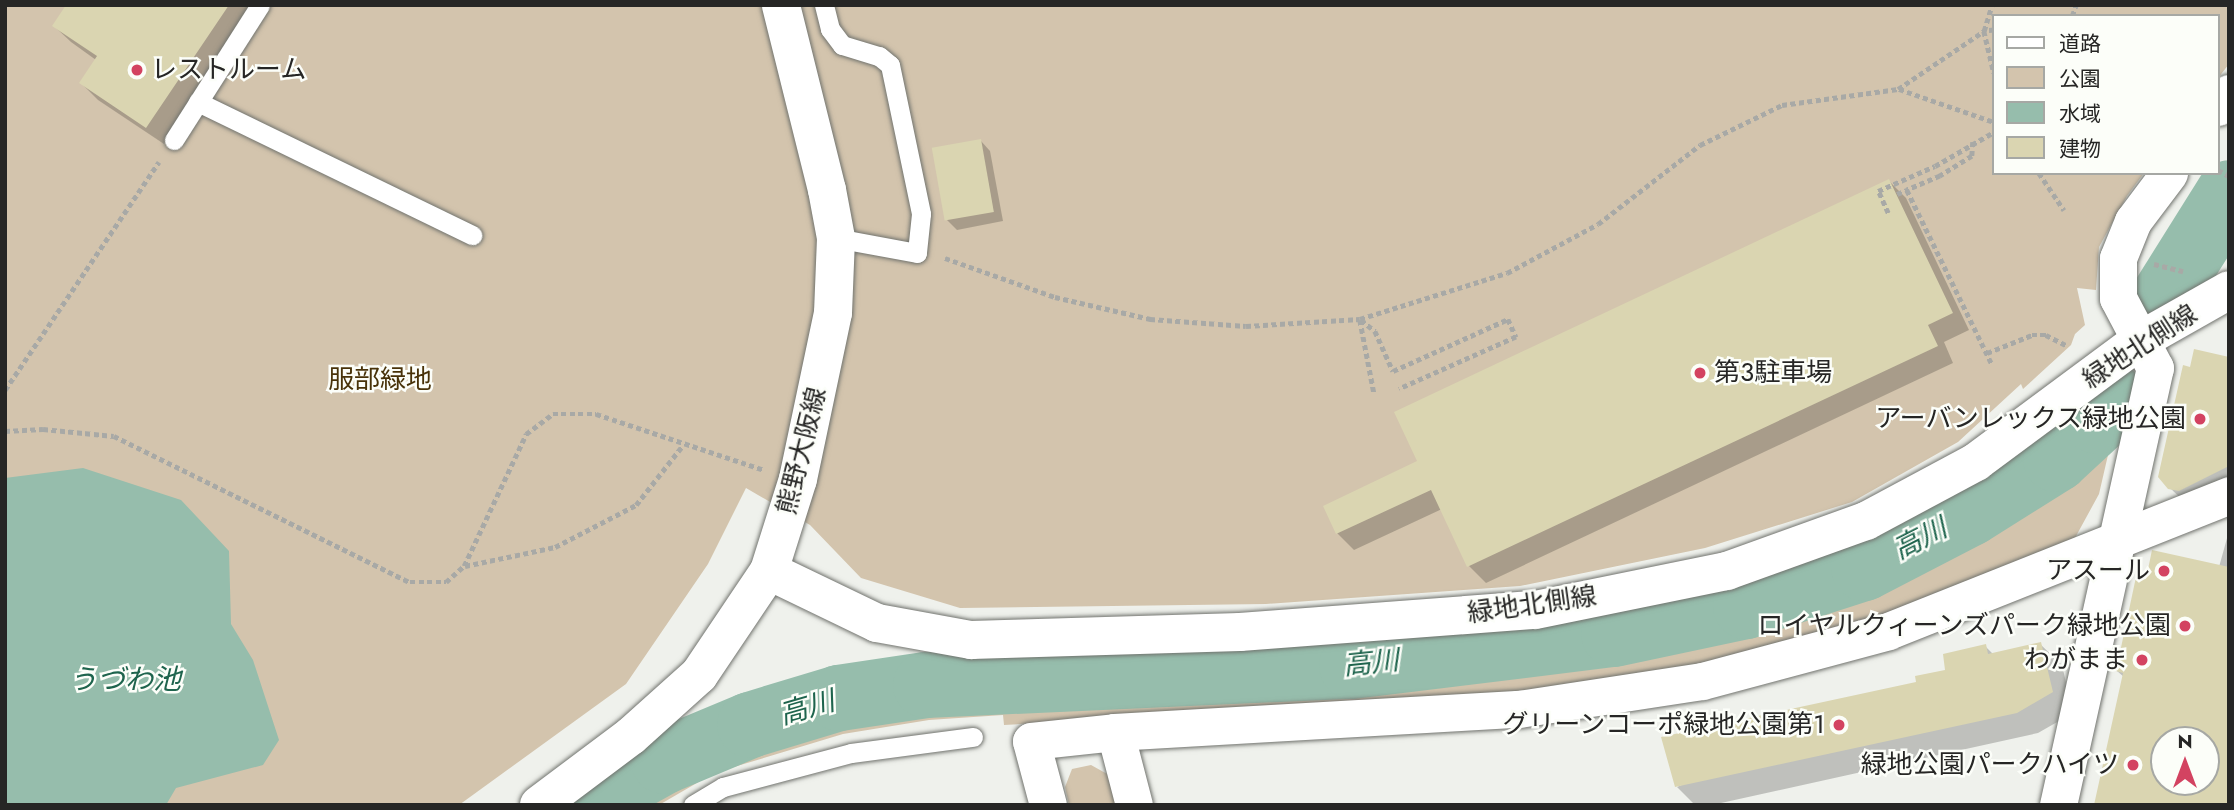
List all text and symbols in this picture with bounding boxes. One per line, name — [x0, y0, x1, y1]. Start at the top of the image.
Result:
legend — [1993, 14, 2220, 175]
text: 道路 — [2059, 29, 2101, 59]
place label: レストルーム — [151, 54, 307, 86]
marker: レストルーム — [129, 62, 145, 78]
text: 公園 — [2059, 64, 2101, 94]
text: 水域 — [2059, 99, 2101, 129]
text: 建物 — [2059, 134, 2101, 164]
street label: 緑地北側線 — [2077, 299, 2203, 395]
place label: 第3駐車場 — [1714, 357, 1832, 389]
park label: 服部緑地 — [328, 364, 432, 396]
marker: 第3駐車場 — [1692, 365, 1708, 381]
street label: 熊野大阪線 — [771, 384, 833, 518]
place label: アーバンレックス緑地公園 — [1876, 403, 2186, 435]
marker: アーバンレックス緑地公園 — [2192, 411, 2208, 427]
water label: 高川 — [1887, 511, 1953, 567]
place label: アスール — [2046, 555, 2150, 587]
marker: アスール — [2156, 563, 2172, 579]
street label: 緑地北側線 — [1465, 581, 1599, 629]
place label: ロイヤルクィーンズパーク緑地公園 — [1755, 610, 2171, 642]
marker: ロイヤルクィーンズパーク緑地公園 — [2177, 618, 2193, 634]
water label: 高川 — [1341, 643, 1401, 683]
place label: わがまま — [2024, 644, 2128, 676]
marker: わがまま — [2134, 652, 2150, 668]
water label: うづわ池 — [69, 663, 181, 697]
water label: 高川 — [775, 684, 839, 732]
place label: グリーンコーポ緑地公園第1 — [1501, 709, 1825, 741]
marker: グリーンコーポ緑地公園第1 — [1831, 717, 1847, 733]
north arrow — [2150, 726, 2220, 796]
text: N — [2177, 728, 2193, 755]
place label: 緑地公園パークハイツ — [1859, 749, 2119, 781]
marker: 緑地公園パークハイツ — [2125, 757, 2141, 773]

